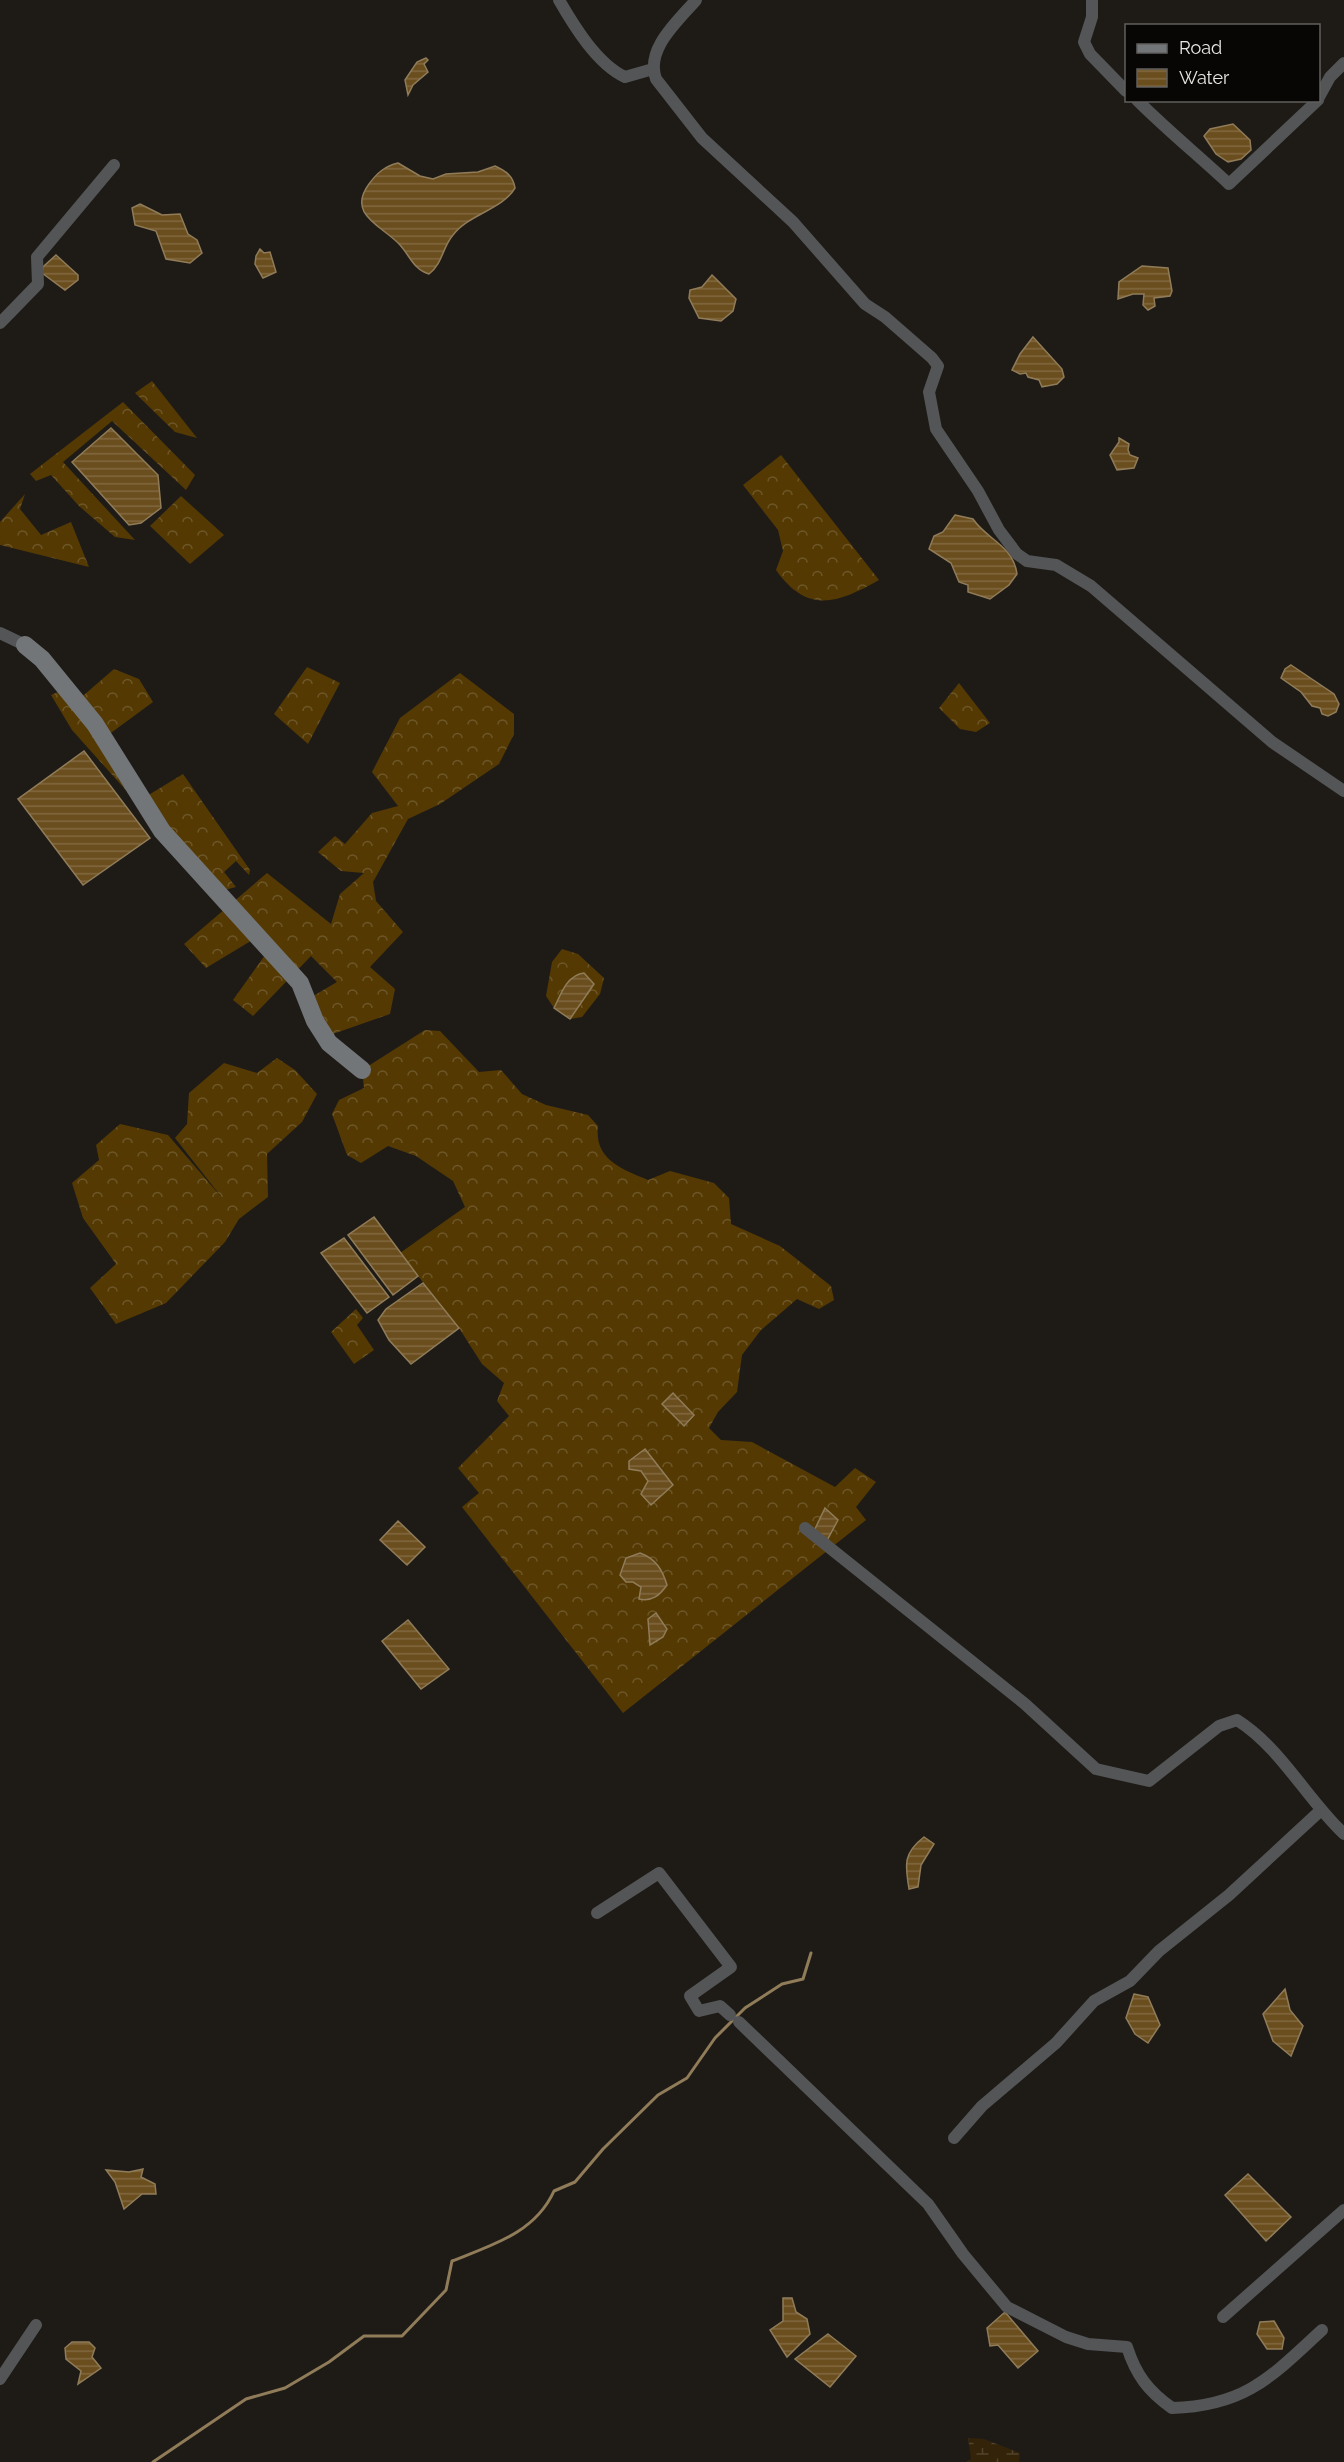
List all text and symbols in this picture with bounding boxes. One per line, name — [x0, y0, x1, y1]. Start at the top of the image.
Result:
legend — [1125, 24, 1320, 102]
text: Road — [1179, 37, 1222, 58]
text: Water — [1179, 67, 1230, 88]

